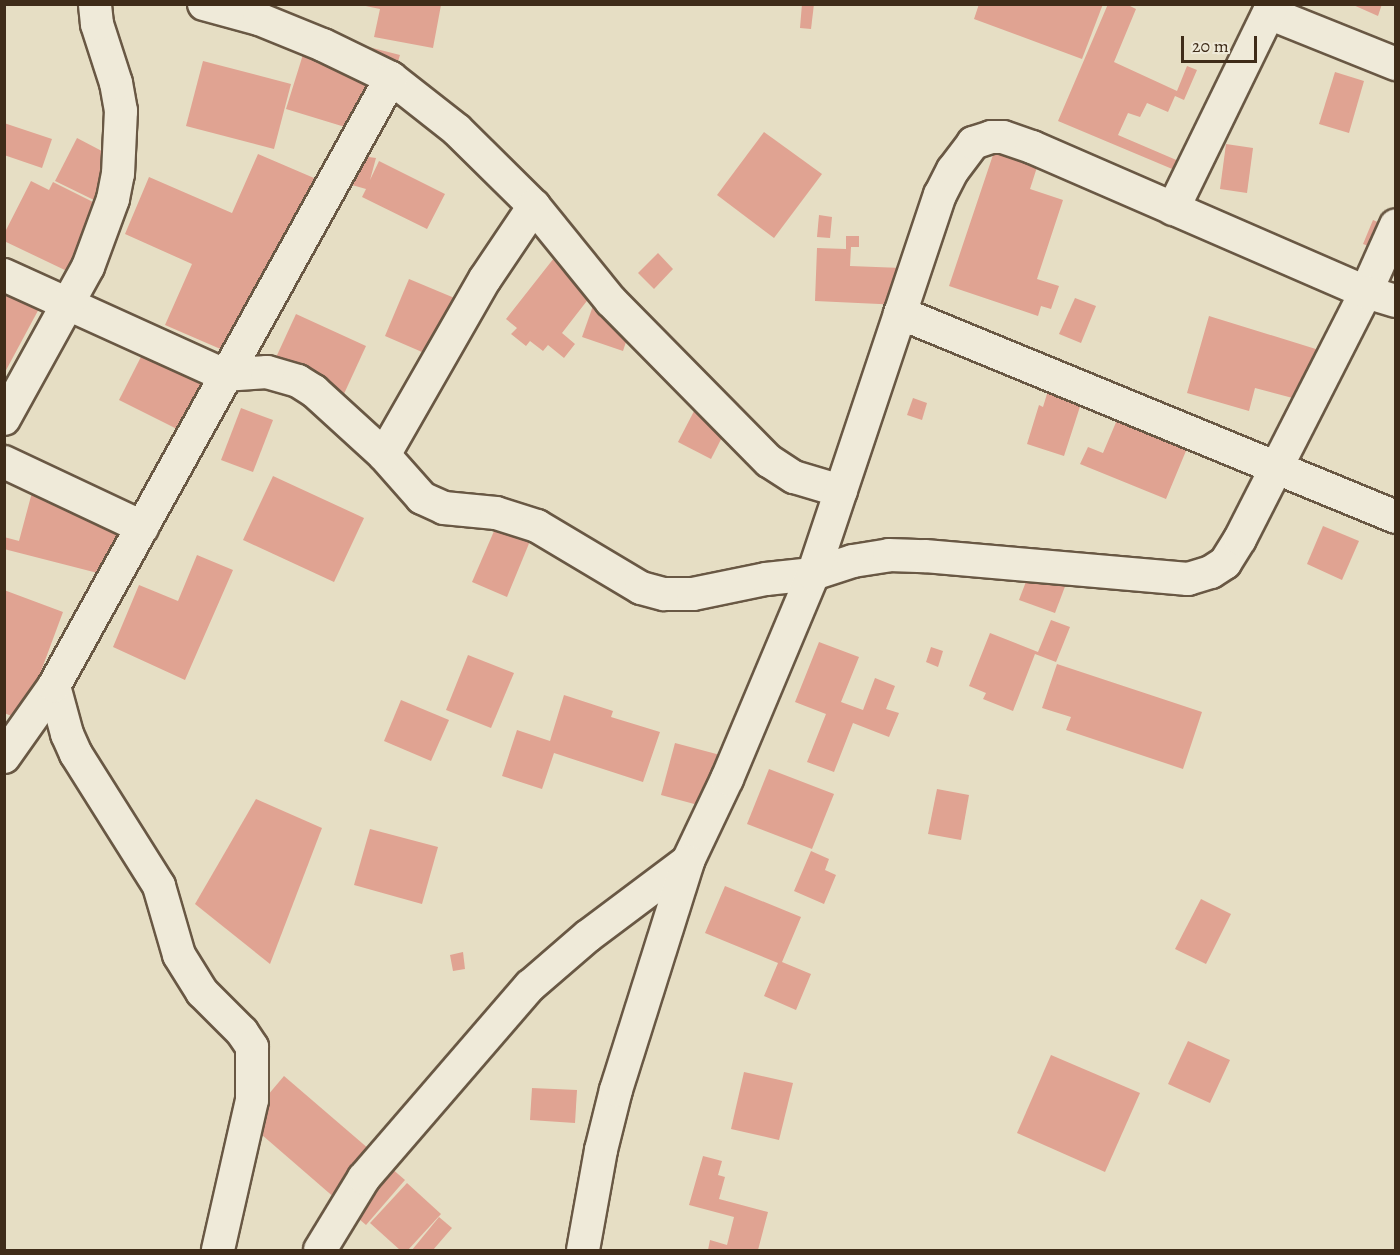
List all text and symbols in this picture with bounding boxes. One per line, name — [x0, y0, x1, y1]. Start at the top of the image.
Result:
scale bar — [1184, 24, 1260, 62]
text: 20 m — [1192, 34, 1229, 58]

